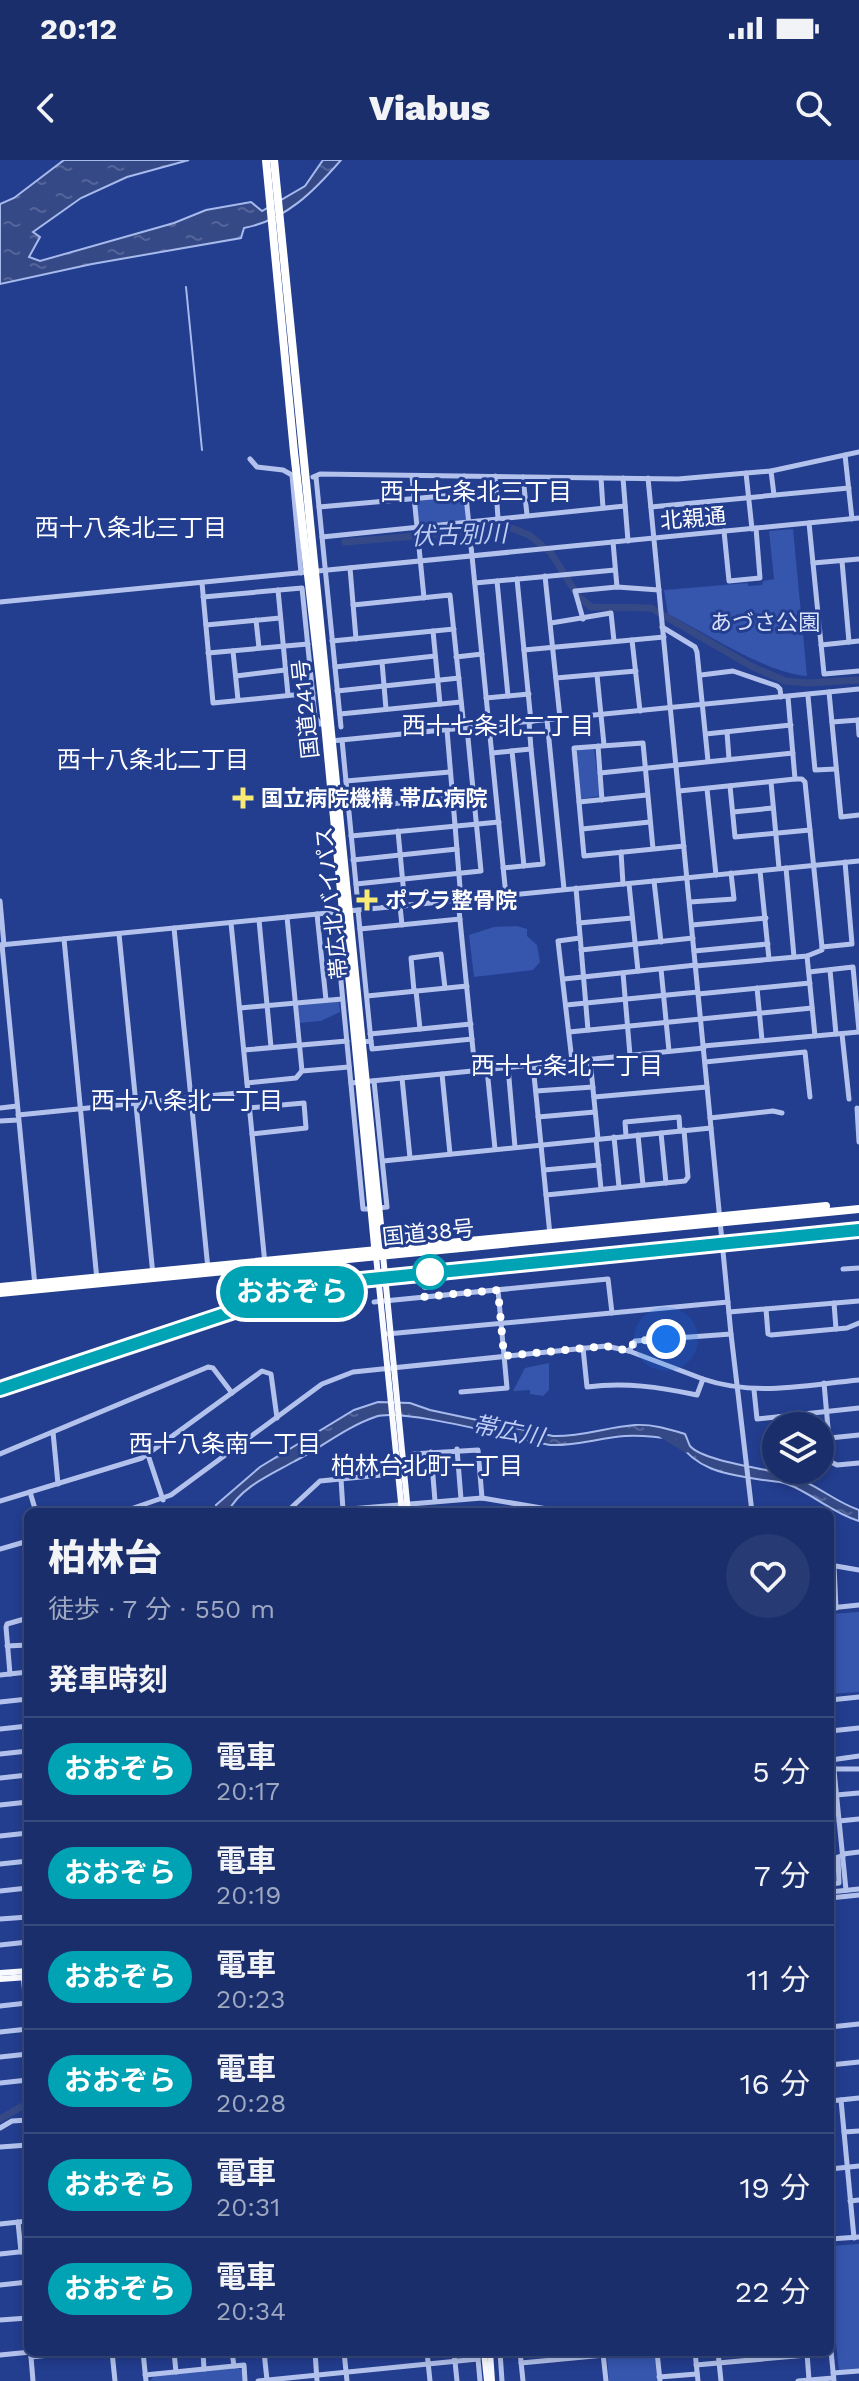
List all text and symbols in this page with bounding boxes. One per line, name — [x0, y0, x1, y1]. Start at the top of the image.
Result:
text: 20:12 — [40, 11, 117, 46]
icon: back — [24, 86, 68, 130]
icon: search — [791, 86, 835, 130]
text: Viabus — [369, 87, 490, 129]
district label: 西十七条北三丁目 — [380, 478, 572, 506]
street label: 北親通 — [659, 503, 727, 534]
district label: 西十八条北三丁目 — [35, 514, 227, 542]
water label: 伏古別川 — [411, 519, 510, 551]
park label: あづさ公園 — [710, 610, 820, 635]
street label: 国道241号 — [288, 658, 323, 760]
district label: 西十七条北二丁目 — [402, 712, 594, 740]
district label: 西十八条北二丁目 — [57, 746, 249, 774]
place label: 国立病院機構 帯広病院 — [261, 786, 487, 811]
marker: 国立病院機構 帯広病院 — [232, 787, 254, 809]
street label: 帯広北バイパス — [311, 825, 352, 981]
place label: ポプラ整骨院 — [385, 888, 517, 913]
marker: ポプラ整骨院 — [356, 889, 378, 911]
district label: 西十七条北一丁目 — [471, 1052, 663, 1080]
district label: 西十八条北一丁目 — [91, 1087, 283, 1115]
street label: 国道38号 — [381, 1215, 475, 1250]
unlabelled marker — [413, 1255, 447, 1289]
line badge: おおぞら — [236, 1266, 348, 1318]
text: おおぞら — [236, 1275, 348, 1308]
your location — [646, 1319, 686, 1359]
water label: 帯広川 — [470, 1410, 549, 1452]
map controls — [762, 1412, 834, 1484]
button: layers — [762, 1412, 834, 1484]
district label: 西十八条南一丁目 — [129, 1430, 321, 1458]
district label: 柏林台北町一丁目 — [331, 1452, 523, 1480]
button: heart — [726, 1534, 810, 1618]
text: 柏林台 — [48, 1536, 162, 1580]
text: 徒歩 · 7 分 · 550 m — [48, 1594, 275, 1624]
text: 発車時刻 — [48, 1662, 168, 1697]
text: 電車 — [216, 1739, 276, 1774]
text: おおぞら — [64, 1752, 176, 1785]
text: 5 分 — [752, 1754, 810, 1789]
text: 20:17 — [216, 1776, 280, 1806]
text: 電車 — [216, 1843, 276, 1878]
text: おおぞら — [64, 1856, 176, 1889]
text: 7 分 — [754, 1858, 810, 1893]
text: 20:19 — [216, 1880, 281, 1910]
text: 電車 — [216, 1947, 276, 1982]
text: おおぞら — [64, 1960, 176, 1993]
text: 11 分 — [746, 1962, 810, 1997]
text: 20:23 — [216, 1984, 285, 2014]
text: 電車 — [216, 2051, 276, 2086]
text: おおぞら — [64, 2064, 176, 2097]
text: 16 分 — [740, 2066, 810, 2101]
text: 20:28 — [216, 2088, 286, 2118]
text: 電車 — [216, 2155, 276, 2190]
text: おおぞら — [64, 2168, 176, 2201]
text: 19 分 — [740, 2170, 810, 2205]
text: 20:31 — [216, 2192, 280, 2222]
text: 電車 — [216, 2259, 276, 2294]
text: おおぞら — [64, 2272, 176, 2305]
text: 22 分 — [735, 2274, 810, 2309]
text: 20:34 — [216, 2296, 286, 2326]

